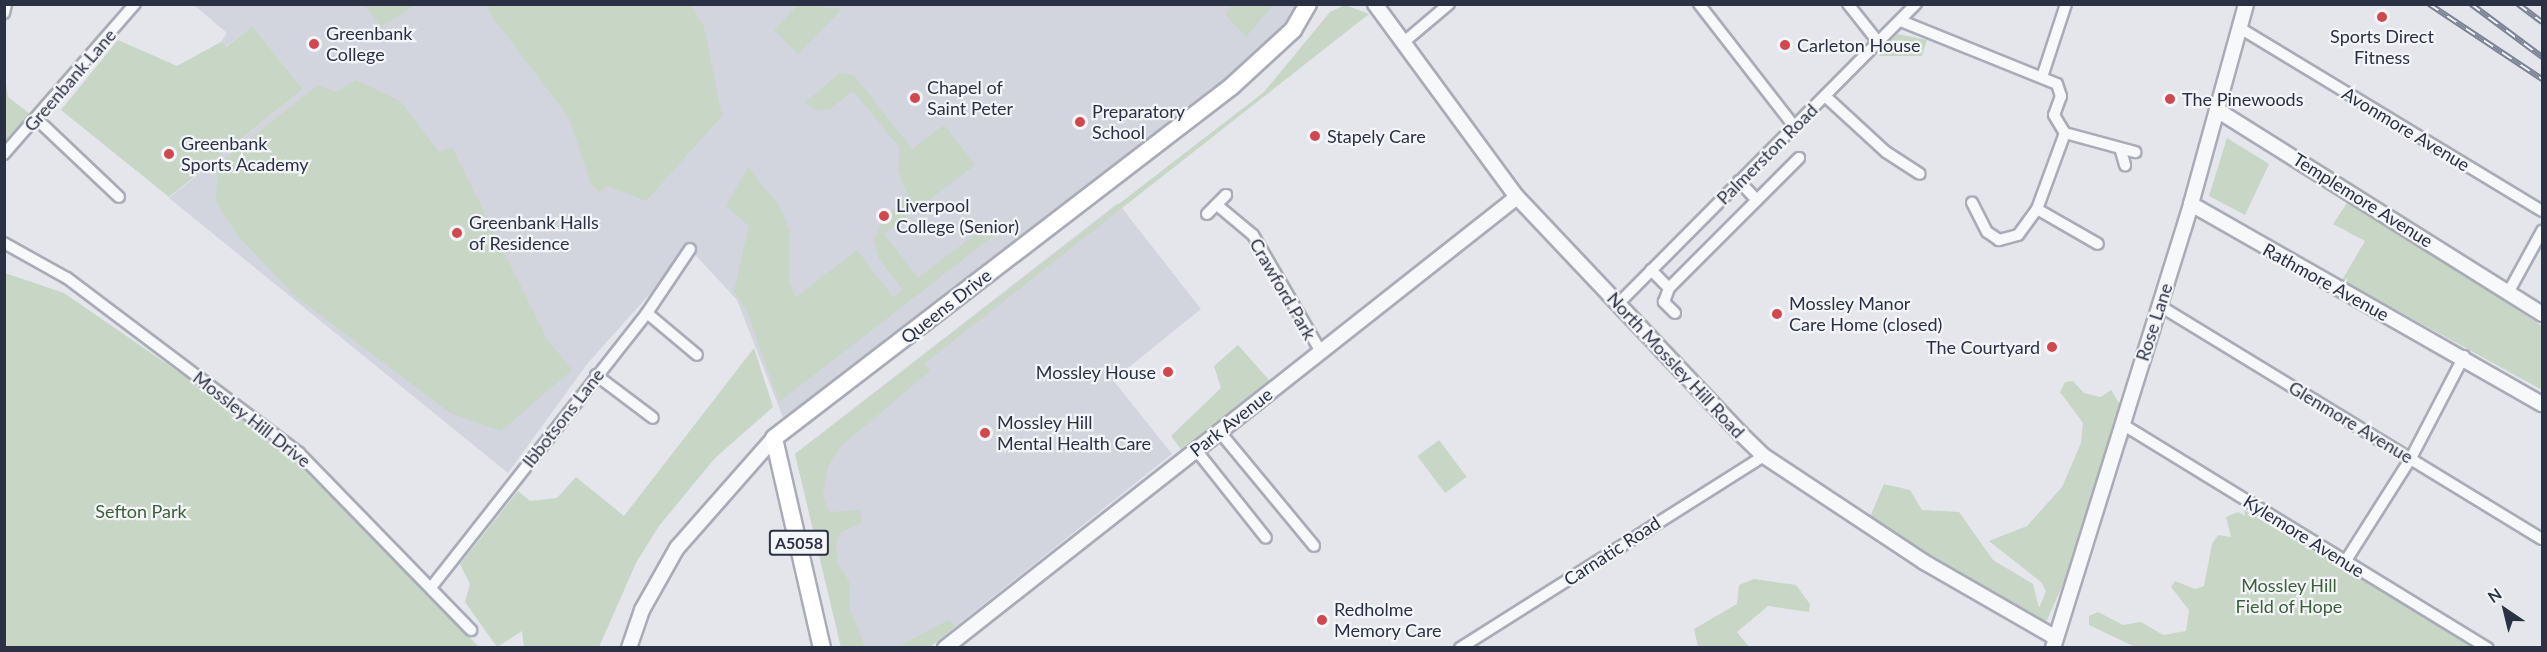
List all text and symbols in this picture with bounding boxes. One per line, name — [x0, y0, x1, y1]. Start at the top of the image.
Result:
marker: Sports Direct Fitness — [2375, 10, 2389, 24]
place label: Greenbank College — [326, 23, 412, 66]
street label: Greenbank Lane — [20, 24, 120, 136]
place label: Sports Direct Fitness — [2330, 26, 2434, 68]
place label: Carleton House — [1797, 34, 1920, 56]
marker: Greenbank College — [307, 37, 321, 51]
marker: Carleton House — [1778, 38, 1792, 52]
place label: Chapel of Saint Peter — [927, 77, 1013, 119]
street label: Avonmore Avenue — [2338, 82, 2474, 176]
place label: The Pinewoods — [2182, 88, 2303, 110]
marker: Chapel of Saint Peter — [908, 91, 922, 105]
marker: The Pinewoods — [2163, 92, 2177, 106]
street label: Palmerston Road — [1712, 99, 1822, 209]
place label: Preparatory School — [1092, 101, 1185, 144]
marker: Preparatory School — [1073, 115, 1087, 129]
place label: Stapely Care — [1327, 125, 1426, 147]
marker: Stapely Care — [1308, 129, 1322, 143]
place label: Greenbank Sports Academy — [181, 133, 309, 176]
marker: Greenbank Sports Academy — [162, 147, 176, 161]
street label: Templemore Avenue — [2289, 148, 2437, 252]
place label: Liverpool College (Senior) — [896, 195, 1019, 238]
marker: Liverpool College (Senior) — [877, 209, 891, 223]
place label: Greenbank Halls of Residence — [469, 212, 599, 254]
marker: Greenbank Halls of Residence — [450, 226, 464, 240]
street label: Crawford Park — [1245, 234, 1321, 344]
street label: Rathmore Avenue — [2259, 238, 2393, 326]
street label: Queens Drive — [897, 264, 995, 348]
street label: Rose Lane — [2131, 280, 2177, 364]
street label: North Mossley Hill Road — [1603, 287, 1749, 443]
place label: Mossley Manor Care Home (closed) — [1789, 293, 1942, 336]
marker: Mossley Manor Care Home (closed) — [1770, 307, 1784, 321]
place label: The Courtyard — [1926, 336, 2040, 358]
marker: The Courtyard — [2045, 340, 2059, 354]
place label: Mossley House — [1035, 361, 1156, 383]
street label: Ibbotsons Lane — [518, 364, 608, 472]
marker: Mossley House — [1161, 365, 1175, 379]
street label: Mossley Hill Drive — [189, 366, 315, 472]
street label: Glenmore Avenue — [2285, 376, 2417, 468]
street label: Park Avenue — [1185, 383, 1277, 461]
place label: Mossley Hill Mental Health Care — [997, 412, 1151, 454]
marker: Mossley Hill Mental Health Care — [978, 426, 992, 440]
street label: Kylemore Avenue — [2239, 490, 2369, 582]
park label: Sefton Park — [95, 500, 187, 522]
street label: Carnatic Road — [1560, 512, 1664, 590]
road number: A5058 — [768, 530, 830, 556]
park label: Mossley Hill Field of Hope — [2235, 575, 2343, 618]
north arrow — [2475, 580, 2535, 640]
text: N — [2484, 584, 2505, 606]
place label: Redholme Memory Care — [1334, 599, 1442, 642]
marker: Redholme Memory Care — [1315, 613, 1329, 627]

